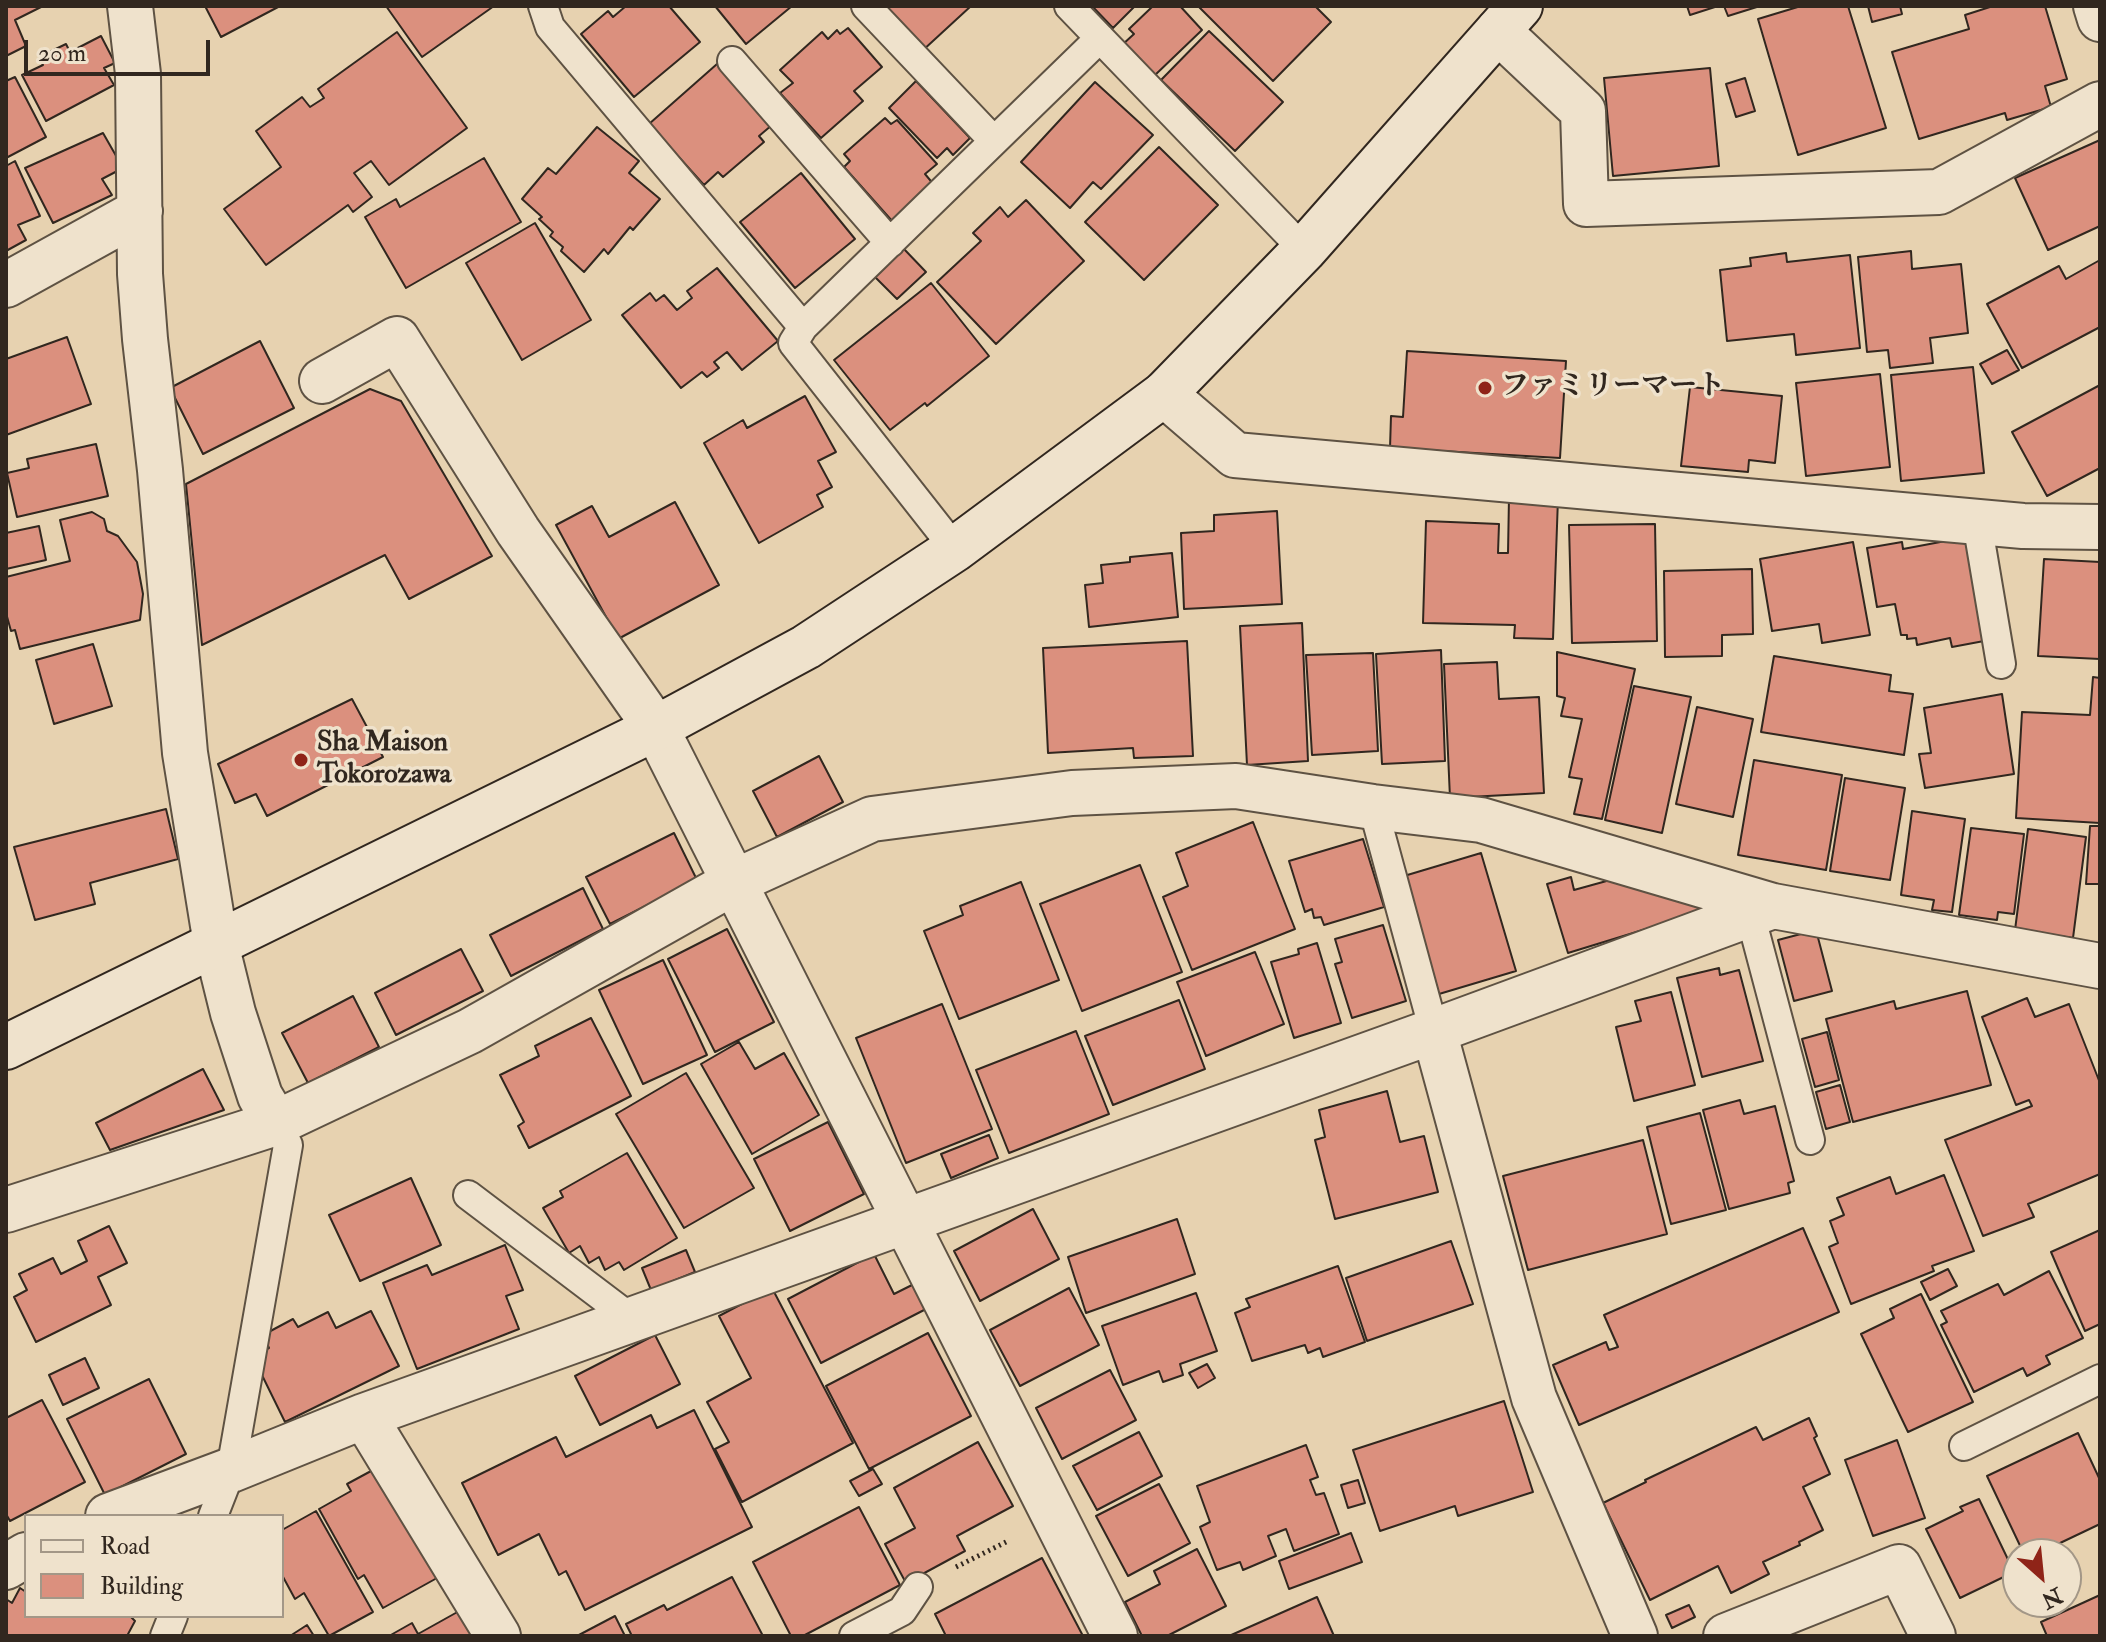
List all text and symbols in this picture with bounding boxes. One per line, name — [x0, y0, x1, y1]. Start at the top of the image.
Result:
scale bar — [28, 24, 214, 74]
text: 20 m — [38, 38, 86, 69]
place label: ファミリーマート — [1501, 371, 1725, 405]
marker: ファミリーマート — [1476, 379, 1494, 397]
place label: Sha Maison Tokorozawa — [317, 727, 451, 793]
marker: Sha Maison Tokorozawa — [292, 751, 310, 769]
legend — [24, 1514, 284, 1618]
text: Road — [100, 1531, 150, 1562]
north arrow — [2002, 1538, 2082, 1618]
text: Building — [100, 1571, 183, 1602]
text: N — [2037, 1581, 2067, 1615]

